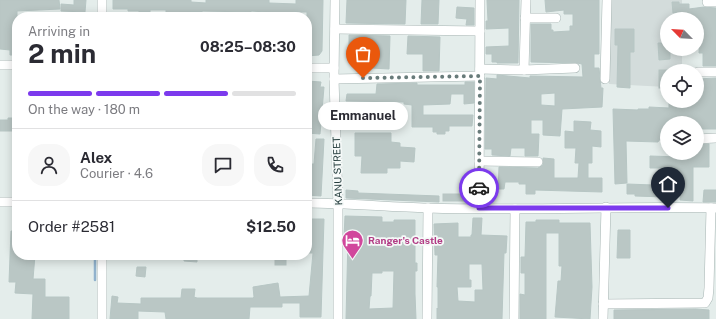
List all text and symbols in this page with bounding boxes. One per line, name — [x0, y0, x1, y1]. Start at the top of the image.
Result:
north arrow — [660, 12, 704, 56]
map controls — [660, 12, 704, 160]
text: Arriving in — [28, 24, 90, 39]
pin — [346, 37, 380, 78]
text: 2 min — [28, 38, 96, 69]
text: 08:25–08:30 — [200, 38, 296, 55]
icon: bag — [352, 43, 374, 65]
button: locate — [660, 64, 704, 108]
text: On the way · 180 m — [28, 102, 140, 117]
callout: Emmanuel — [318, 102, 408, 130]
text: Emmanuel — [330, 108, 396, 123]
button: layers — [660, 116, 704, 160]
street label: KANU STREET — [330, 136, 344, 206]
button: person — [28, 144, 70, 186]
button: chat — [202, 144, 244, 186]
button: phone — [254, 144, 296, 186]
text: Alex — [80, 149, 112, 166]
text: Courier · 4.6 — [80, 166, 153, 181]
pin — [651, 167, 685, 208]
courier — [459, 168, 499, 208]
icon: home — [657, 173, 679, 195]
icon: car — [468, 177, 490, 199]
text: Order #2581 — [28, 218, 115, 235]
text: $12.50 — [246, 218, 296, 235]
hotel icon: Ranger's Castle — [339, 227, 365, 260]
place label: Ranger's Castle — [368, 234, 443, 246]

